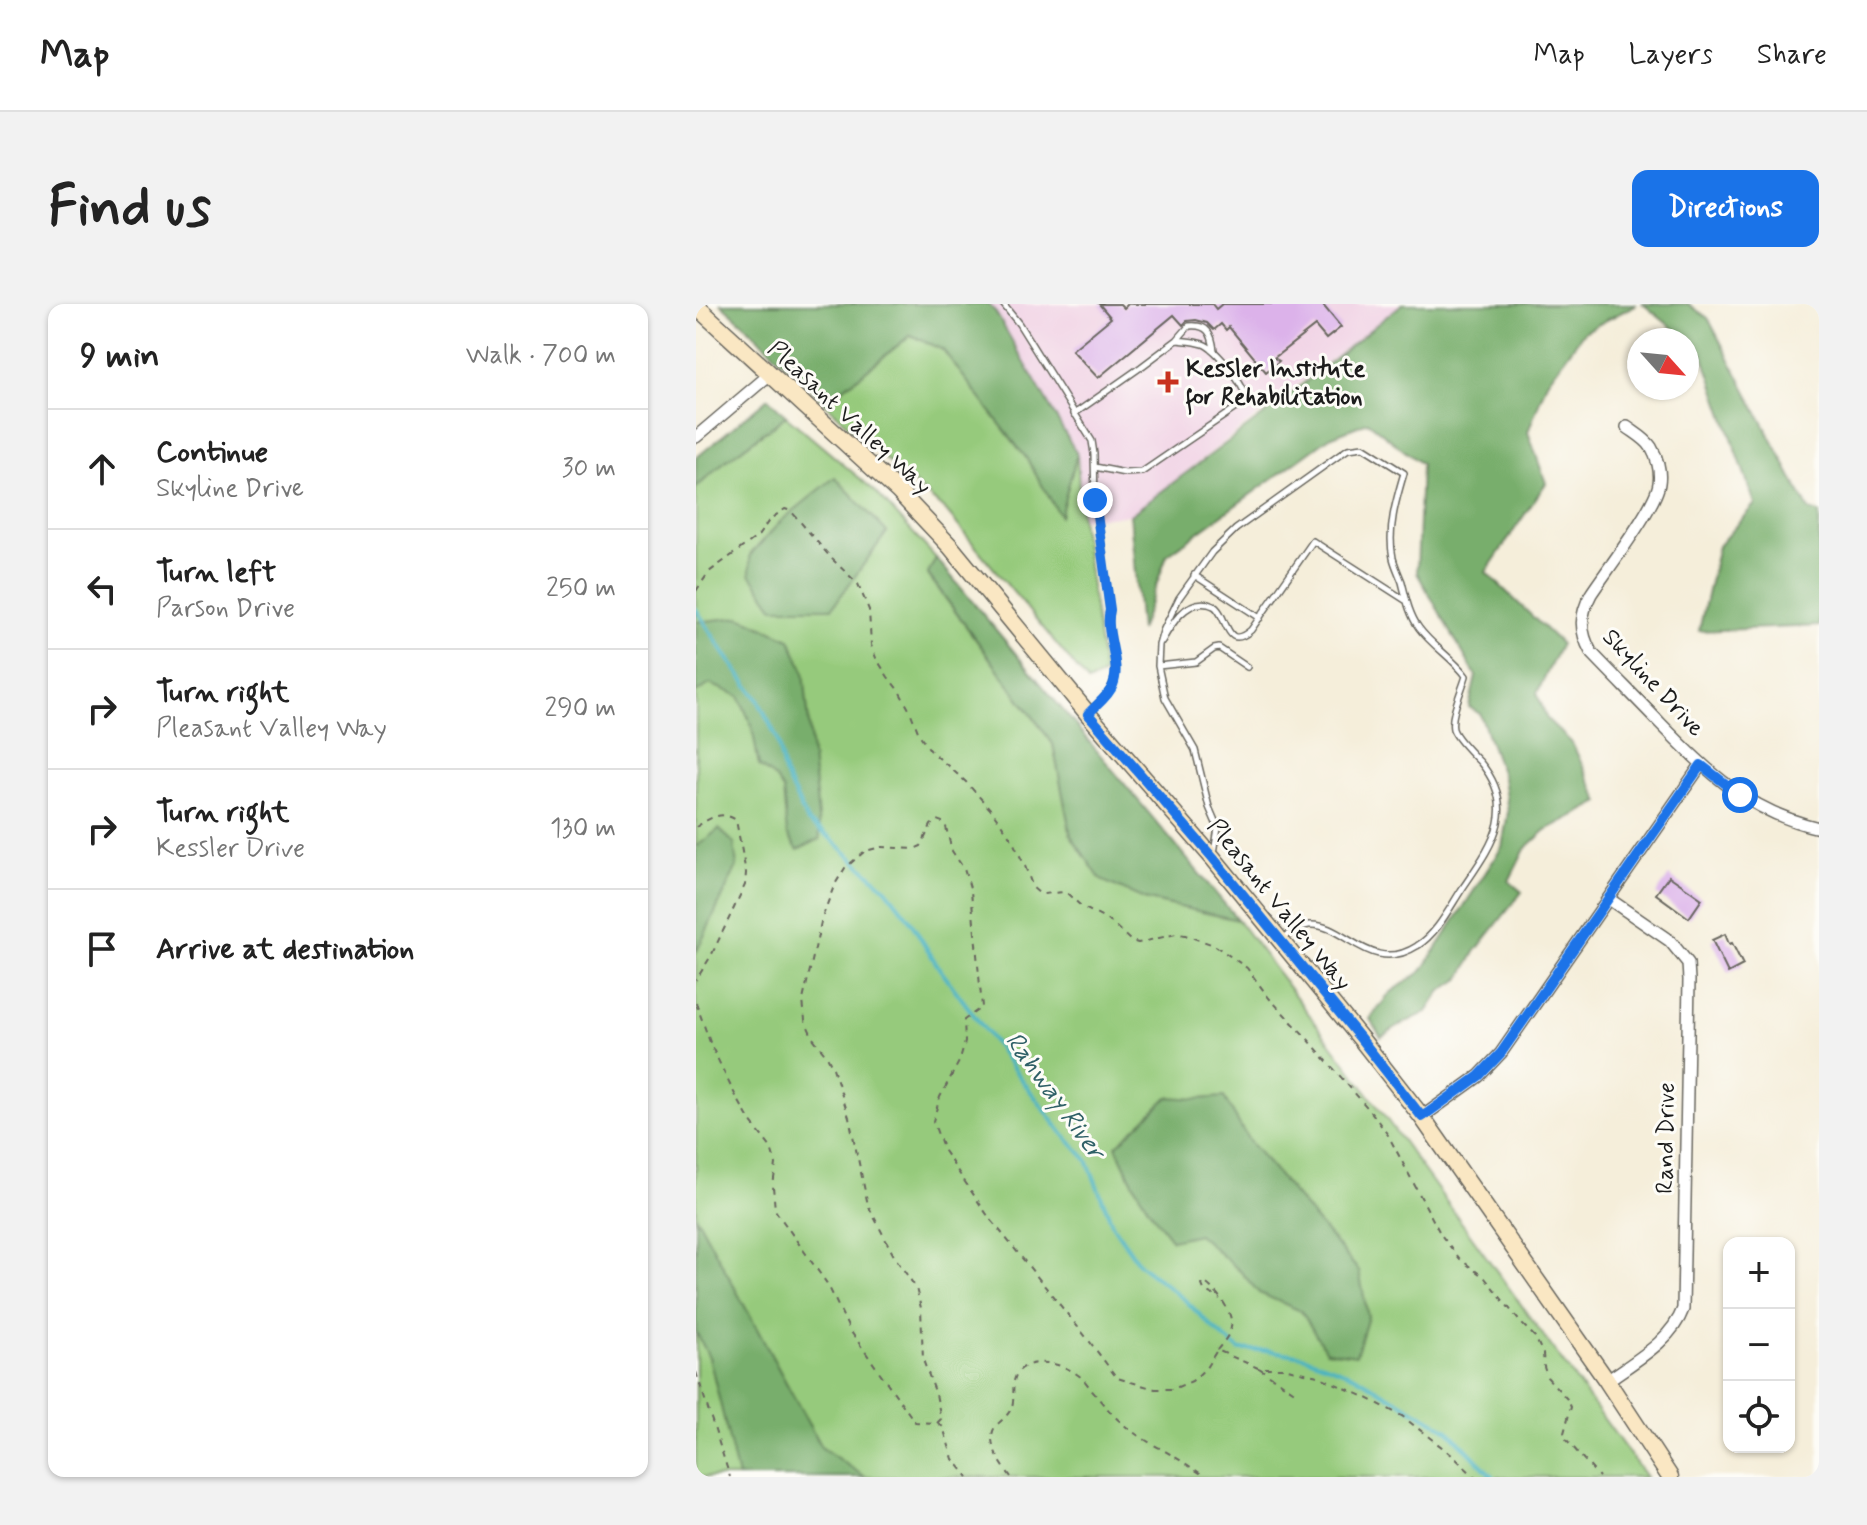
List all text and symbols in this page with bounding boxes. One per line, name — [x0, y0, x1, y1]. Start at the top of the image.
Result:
text: Map — [40, 31, 110, 80]
text: Map — [1534, 37, 1585, 74]
text: Layers — [1629, 37, 1713, 74]
text: Share — [1757, 37, 1827, 74]
button: Directions — [1632, 170, 1819, 247]
text: Find us — [48, 172, 211, 245]
north arrow — [1627, 328, 1699, 400]
text: 9 min — [80, 334, 160, 379]
street label: Pleasant Valley Way — [761, 334, 937, 502]
text: Walk · 700 m — [466, 339, 616, 373]
place label: Kessler Institute for Rehabilitation — [1185, 354, 1366, 415]
marker: Kessler Institute for Rehabilitation — [1157, 371, 1179, 393]
text: Continue — [156, 433, 268, 472]
icon: ahead — [80, 447, 124, 491]
text: 30 m — [562, 452, 616, 486]
text: Skyline Drive — [156, 472, 304, 506]
route end — [1077, 482, 1113, 518]
text: Turn left — [156, 553, 276, 592]
icon: left — [80, 567, 124, 611]
text: 250 m — [546, 572, 616, 606]
text: Parson Drive — [156, 592, 295, 626]
street label: Skyline Drive — [1595, 622, 1711, 744]
text: Turn right — [156, 673, 289, 712]
icon: right — [80, 687, 124, 731]
text: 290 m — [544, 692, 616, 726]
text: Pleasant Valley Way — [156, 712, 387, 746]
route start — [1722, 777, 1758, 813]
text: Turn right — [156, 793, 289, 832]
icon: right — [80, 807, 124, 851]
text: 130 m — [550, 812, 616, 846]
street label: Pleasant Valley Way — [1200, 812, 1358, 997]
text: Kessler Drive — [156, 832, 305, 866]
icon: arrive — [80, 927, 124, 971]
text: Arrive at destination — [156, 930, 414, 969]
water label: Rahway River — [997, 1026, 1114, 1169]
street label: Rand Drive — [1650, 1082, 1683, 1194]
map controls — [1723, 1237, 1795, 1453]
button: + — [1723, 1237, 1795, 1309]
button: − — [1723, 1309, 1795, 1381]
button: locate — [1723, 1381, 1795, 1453]

